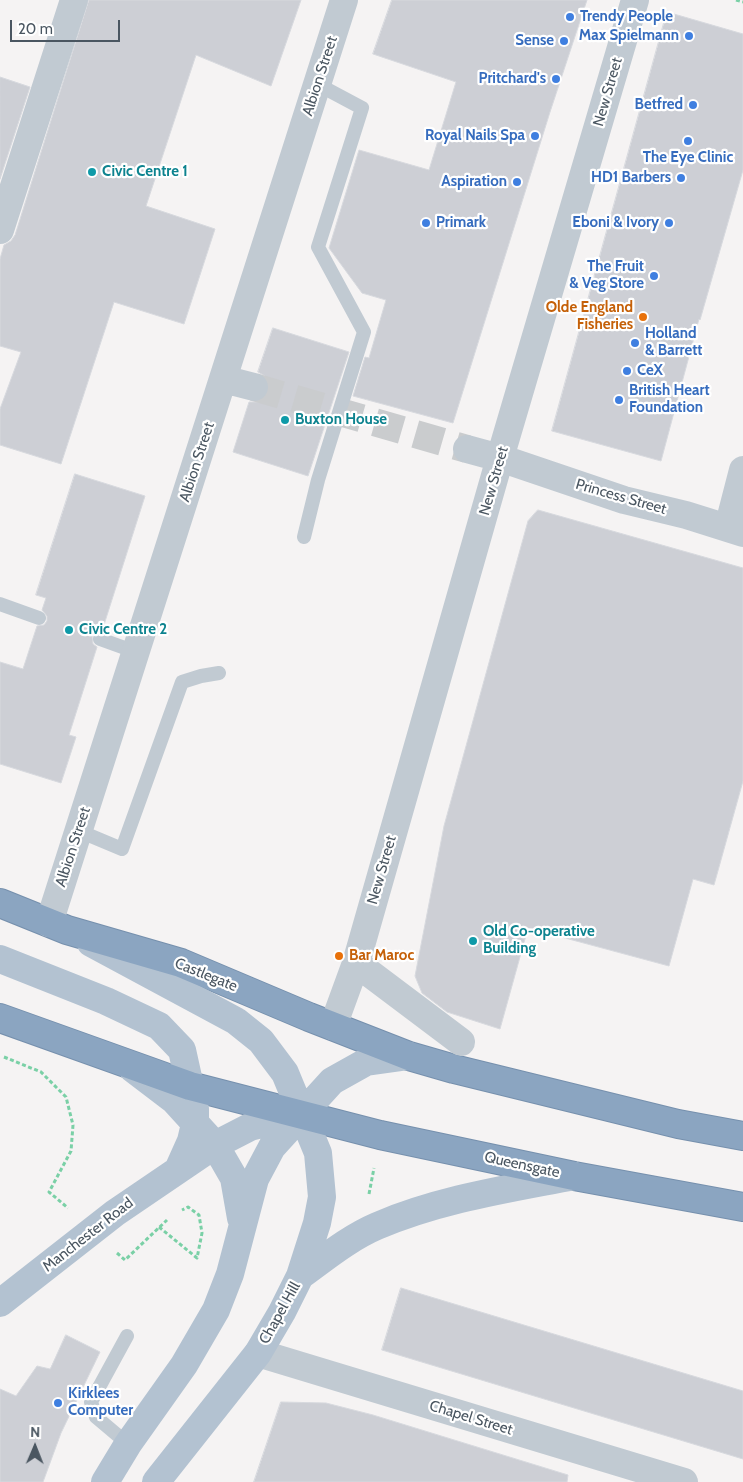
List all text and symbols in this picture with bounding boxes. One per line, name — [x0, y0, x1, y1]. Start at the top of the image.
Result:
place label: Trendy People — [580, 8, 673, 26]
scale bar — [12, 10, 122, 42]
marker: Trendy People — [564, 11, 576, 23]
text: 20 m — [18, 20, 53, 38]
place label: Max Spielmann — [579, 27, 679, 45]
marker: Max Spielmann — [683, 30, 695, 42]
place label: Sense — [515, 32, 554, 50]
street label: Albion Street — [299, 34, 341, 118]
marker: Sense — [558, 35, 570, 47]
street label: New Street — [590, 55, 626, 129]
place label: Pritchard's — [479, 70, 546, 88]
marker: Pritchard's — [550, 73, 562, 85]
place label: Betfred — [635, 96, 683, 114]
marker: Betfred — [687, 99, 699, 111]
place label: Royal Nails Spa — [425, 127, 525, 145]
marker: Royal Nails Spa — [529, 130, 541, 142]
marker: The Eye Clinic — [682, 135, 694, 147]
place label: The Eye Clinic — [643, 149, 733, 167]
place label: Civic Centre 1 — [102, 163, 188, 181]
marker: Civic Centre 1 — [86, 166, 98, 178]
place label: HD1 Barbers — [591, 169, 671, 187]
marker: HD1 Barbers — [675, 172, 687, 184]
place label: Aspiration — [441, 173, 507, 191]
marker: Aspiration — [511, 176, 523, 188]
place label: Primark — [436, 214, 486, 232]
place label: Eboni & Ivory — [572, 214, 659, 232]
marker: Primark — [420, 217, 432, 229]
marker: Eboni & Ivory — [663, 217, 675, 229]
place label: The Fruit & Veg Store — [569, 258, 644, 293]
marker: The Fruit & Veg Store — [648, 270, 660, 282]
place label: Olde England Fisheries — [546, 299, 633, 334]
marker: Olde England Fisheries — [637, 311, 649, 323]
place label: Holland & Barrett — [645, 325, 702, 360]
marker: Holland & Barrett — [629, 337, 641, 349]
place label: CeX — [637, 362, 663, 380]
marker: CeX — [621, 365, 633, 377]
place label: British Heart Foundation — [629, 382, 710, 417]
marker: British Heart Foundation — [613, 394, 625, 406]
place label: Buxton House — [295, 411, 387, 429]
marker: Buxton House — [279, 414, 291, 426]
street label: Albion Street — [176, 420, 218, 504]
street label: New Street — [476, 444, 512, 518]
street label: Princess Street — [574, 475, 668, 519]
place label: Civic Centre 2 — [79, 621, 167, 639]
marker: Civic Centre 2 — [63, 624, 75, 636]
street label: Albion Street — [52, 805, 94, 889]
street label: New Street — [364, 833, 400, 907]
place label: Old Co-operative Building — [483, 923, 595, 958]
marker: Old Co-operative Building — [467, 935, 479, 947]
place label: Bar Maroc — [349, 947, 414, 965]
marker: Bar Maroc — [333, 950, 345, 962]
street label: Castlegate — [172, 954, 240, 996]
street label: Queensgate — [483, 1148, 561, 1182]
street label: Manchester Road — [39, 1194, 137, 1276]
street label: Chapel Hill — [256, 1279, 304, 1347]
place label: Kirklees Computer — [68, 1385, 133, 1420]
marker: Kirklees Computer — [52, 1397, 64, 1409]
street label: Chapel Street — [427, 1397, 515, 1439]
north arrow — [10, 1422, 60, 1472]
text: N — [30, 1423, 40, 1441]

